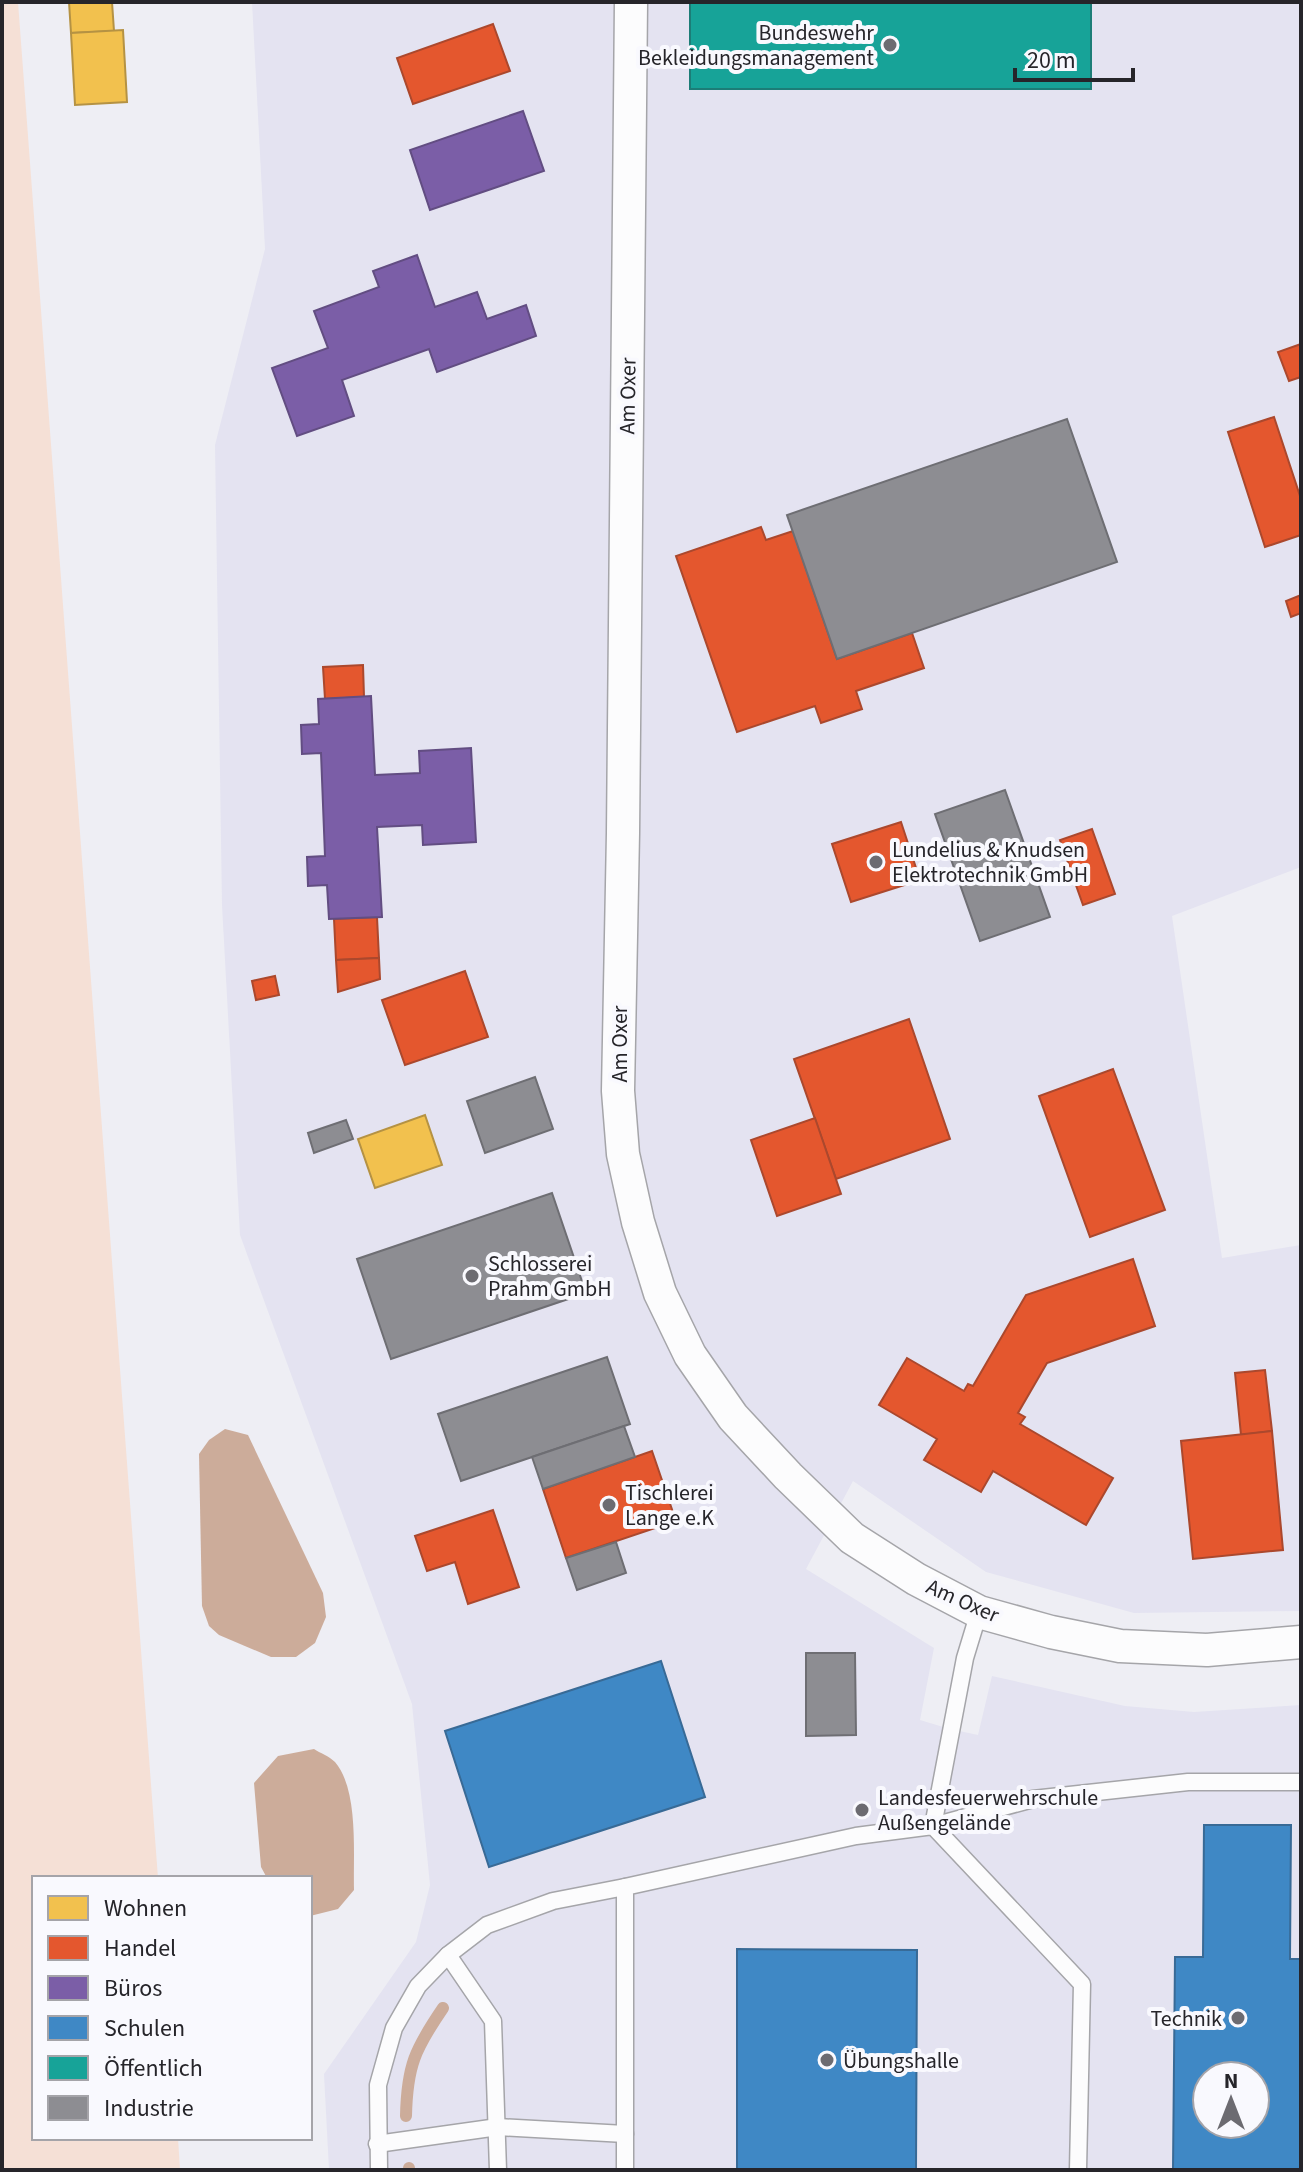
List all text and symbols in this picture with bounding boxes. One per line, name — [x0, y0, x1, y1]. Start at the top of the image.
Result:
place label: Bundeswehr Bekleidungsmanagement — [638, 17, 875, 74]
scale bar — [1015, 32, 1133, 82]
marker: Bundeswehr Bekleidungsmanagement — [881, 36, 899, 54]
text: 20 m — [1027, 43, 1076, 78]
street label: Am Oxer — [611, 357, 645, 435]
place label: Lundelius & Knudsen Elektrotechnik GmbH — [892, 834, 1088, 891]
marker: Lundelius & Knudsen Elektrotechnik GmbH — [867, 853, 885, 871]
street label: Am Oxer — [604, 1005, 636, 1082]
place label: Schlosserei Prahm GmbH — [488, 1248, 612, 1305]
marker: Schlosserei Prahm GmbH — [463, 1267, 481, 1285]
place label: Tischlerei Lange e.K — [625, 1477, 714, 1534]
marker: Tischlerei Lange e.K — [600, 1496, 618, 1514]
street label: Am Oxer — [921, 1571, 1005, 1631]
place label: Landesfeuerwehrschule Außengelände — [878, 1782, 1098, 1839]
marker: Landesfeuerwehrschule Außengelände — [853, 1801, 871, 1819]
legend — [32, 1876, 312, 2140]
text: Wohnen — [104, 1891, 187, 1926]
text: Handel — [104, 1931, 176, 1966]
text: Büros — [104, 1971, 162, 2006]
place label: Technik — [1150, 2003, 1222, 2035]
marker: Technik — [1229, 2009, 1247, 2027]
text: Schulen — [104, 2011, 185, 2046]
place label: Übungshalle — [843, 2045, 959, 2077]
text: Öffentlich — [104, 2051, 203, 2086]
marker: Übungshalle — [818, 2051, 836, 2069]
north arrow — [1191, 2060, 1271, 2140]
text: N — [1224, 2065, 1238, 2097]
text: Industrie — [104, 2091, 194, 2126]

